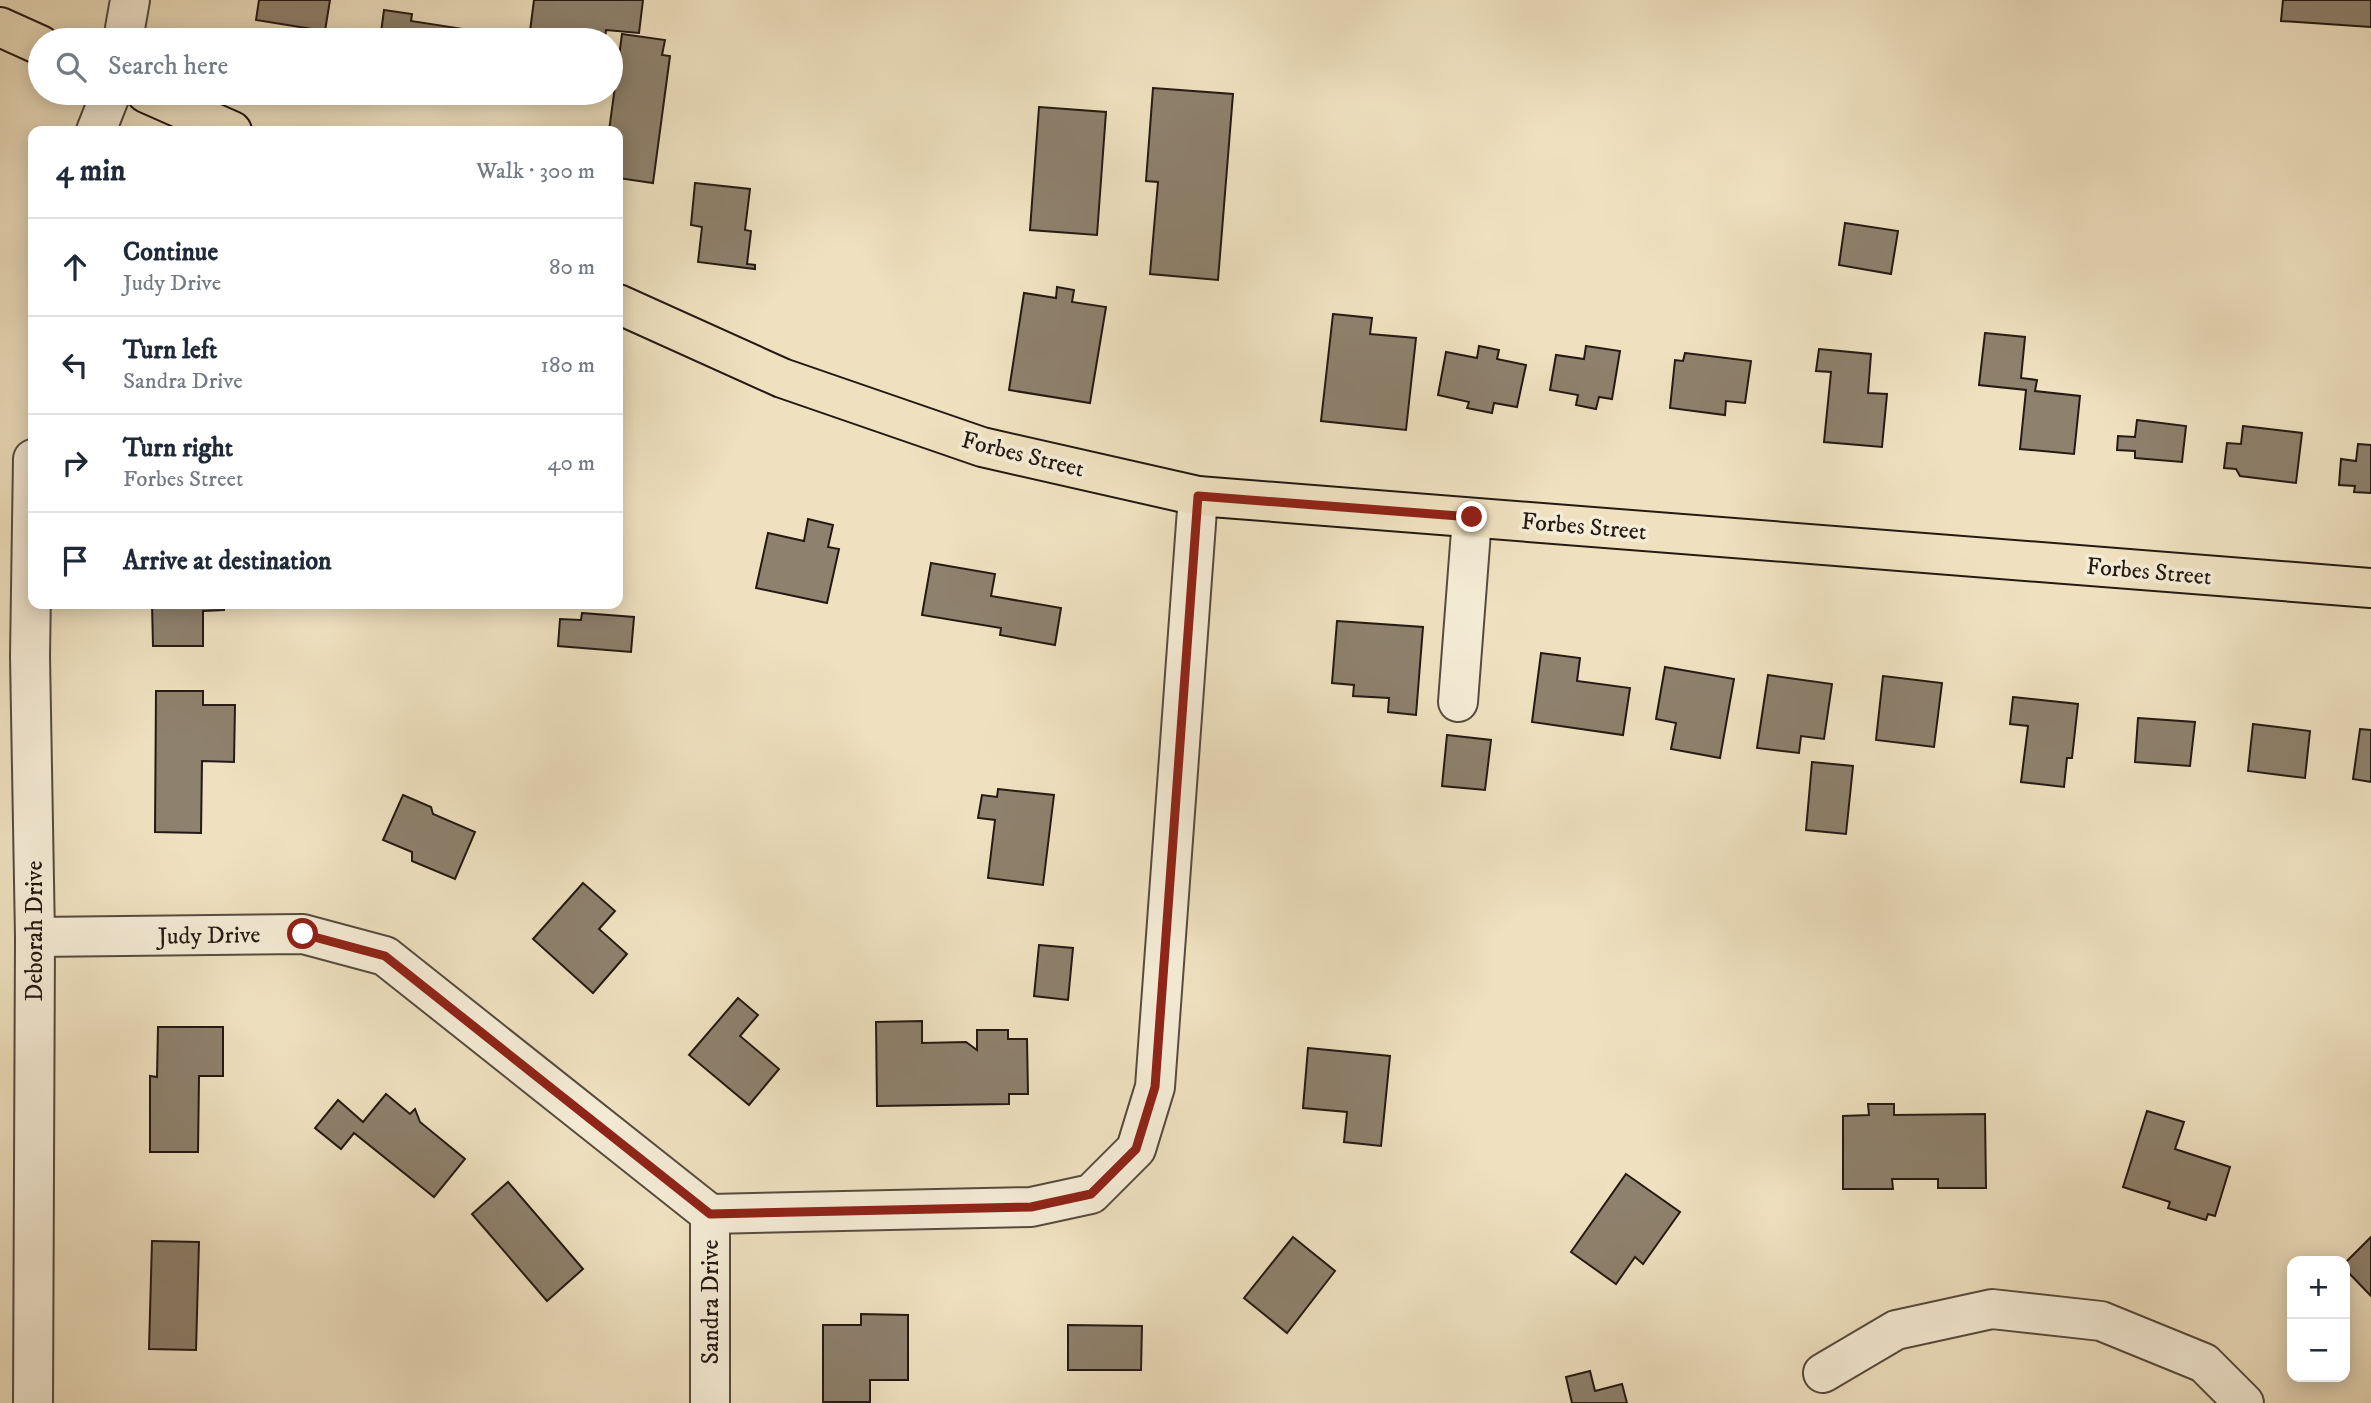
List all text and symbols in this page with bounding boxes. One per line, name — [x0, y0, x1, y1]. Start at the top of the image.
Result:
search box — [28, 28, 623, 105]
icon: search — [52, 48, 90, 86]
text: Search here — [108, 50, 228, 83]
text: 4 min — [56, 153, 126, 190]
text: Walk · 300 m — [476, 157, 595, 186]
text: Continue — [123, 236, 218, 269]
icon: ahead — [56, 248, 94, 286]
text: 80 m — [549, 253, 595, 282]
text: Judy Drive — [123, 269, 221, 298]
text: Turn left — [123, 334, 217, 367]
icon: left — [56, 346, 94, 384]
text: 180 m — [540, 351, 595, 380]
text: Sandra Drive — [123, 367, 243, 396]
street label: Forbes Street — [958, 425, 1088, 485]
text: Turn right — [123, 432, 233, 465]
icon: right — [56, 444, 94, 482]
text: 40 m — [547, 449, 595, 478]
text: Forbes Street — [123, 465, 243, 494]
route end — [1456, 501, 1487, 532]
street label: Forbes Street — [1520, 507, 1648, 547]
icon: arrive — [56, 542, 94, 580]
text: Arrive at destination — [123, 545, 332, 578]
street label: Forbes Street — [2085, 552, 2213, 592]
street label: Deborah Drive — [20, 860, 50, 1001]
route start — [287, 918, 318, 949]
street label: Judy Drive — [156, 920, 261, 952]
street label: Sandra Drive — [696, 1239, 726, 1364]
map controls — [2287, 1256, 2350, 1382]
button: + — [2287, 1256, 2350, 1319]
button: − — [2287, 1319, 2350, 1382]

